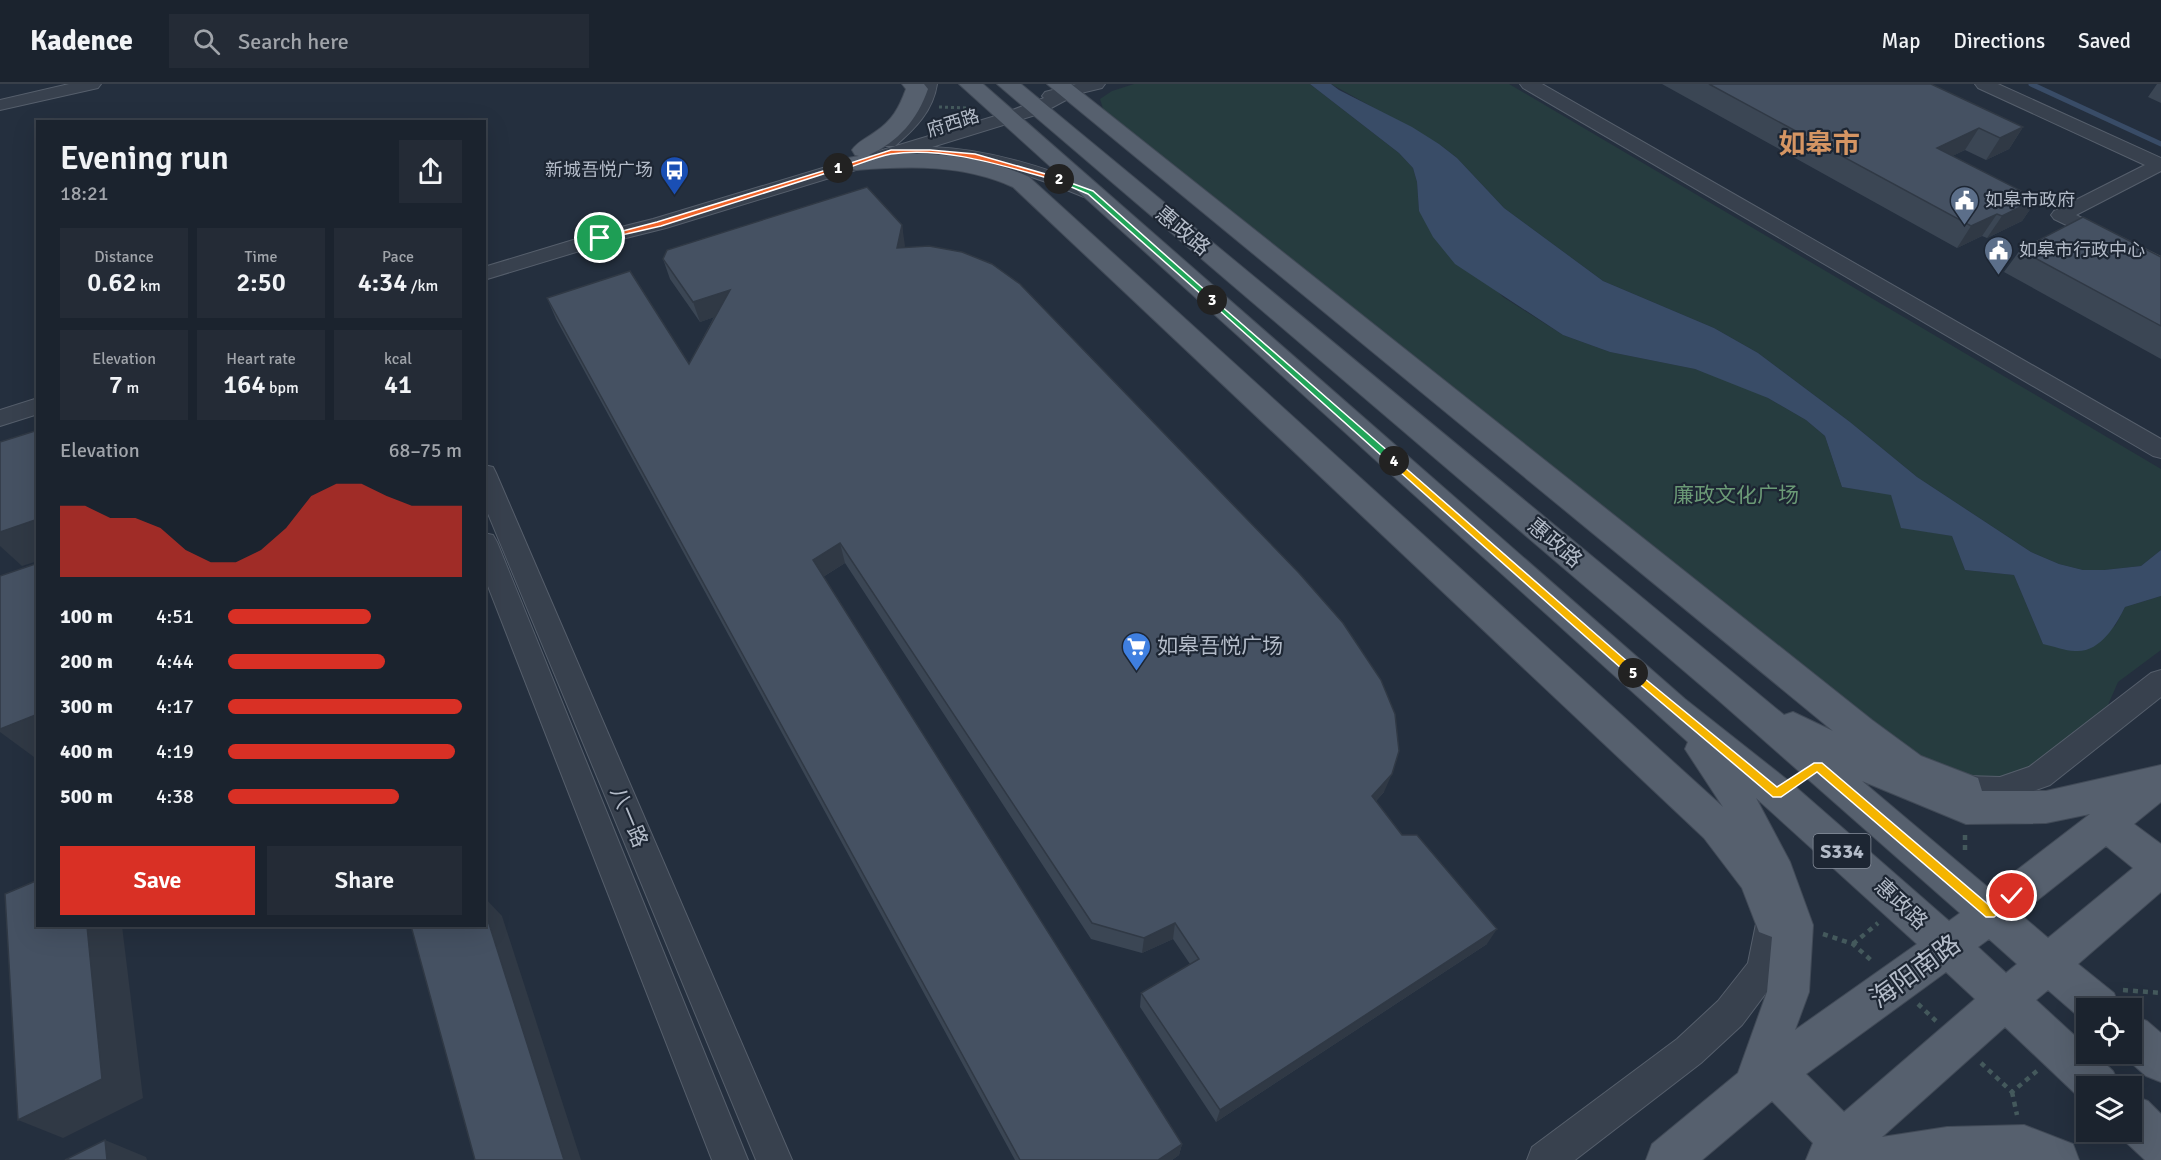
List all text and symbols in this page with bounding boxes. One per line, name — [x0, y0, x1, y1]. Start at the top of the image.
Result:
search box — [169, 14, 589, 68]
text: Kadence — [30, 24, 133, 58]
icon: search — [190, 25, 223, 58]
text: Search here — [238, 28, 349, 55]
text: Map — [1882, 28, 1920, 54]
text: Directions — [1953, 28, 2045, 54]
text: Saved — [2078, 28, 2131, 54]
street label: 府西路 — [924, 105, 982, 141]
district label: 如皋市 — [1779, 128, 1860, 161]
text: Evening run — [60, 138, 229, 179]
button: share — [399, 140, 462, 203]
pin: 1 — [823, 153, 853, 183]
bus stop icon: 新城吾悦广场 — [658, 154, 690, 196]
text: 1 — [834, 158, 842, 178]
place label: 新城吾悦广场 — [545, 159, 653, 181]
pin: 2 — [1044, 164, 1074, 194]
text: 2 — [1055, 169, 1063, 189]
text: 18:21 — [60, 181, 109, 206]
public building icon: 如皋市政府 — [1948, 184, 1980, 226]
place label: 如皋市政府 — [1985, 189, 2075, 211]
street label: 惠政路 — [1151, 201, 1215, 261]
pin — [574, 212, 625, 263]
icon: arrive — [583, 221, 616, 254]
public building icon: 如皋市行政中心 — [1982, 234, 2014, 276]
place label: 如皋市行政中心 — [2019, 239, 2145, 261]
text: Distance — [94, 247, 154, 267]
text: Time — [245, 247, 277, 267]
text: Pace — [382, 247, 414, 267]
text: 0.62 — [87, 267, 136, 299]
text: 2:50 — [236, 267, 286, 299]
text: 4:34 — [358, 267, 407, 299]
text: km — [136, 276, 161, 296]
text: /km — [407, 276, 438, 296]
pin: 3 — [1197, 285, 1227, 315]
text: 3 — [1208, 290, 1216, 310]
text: Elevation — [92, 349, 156, 369]
text: Heart rate — [226, 349, 296, 369]
text: kcal — [384, 349, 412, 369]
text: 7 — [109, 369, 123, 401]
text: 164 — [223, 369, 265, 401]
text: 41 — [384, 369, 412, 401]
text: m — [123, 378, 139, 398]
text: bpm — [265, 378, 299, 398]
text: Elevation — [60, 438, 140, 463]
text: 68–75 m — [389, 438, 462, 463]
pin: 4 — [1379, 446, 1409, 476]
text: 4 — [1390, 451, 1398, 471]
park label: 廉政文化广场 — [1673, 482, 1799, 508]
street label: 惠政路 — [1523, 513, 1587, 573]
text: 100 m — [60, 604, 113, 629]
text: 4:51 — [156, 604, 194, 629]
supermarket icon: 如皋吾悦广场 — [1120, 630, 1152, 672]
place label: 如皋吾悦广场 — [1157, 633, 1283, 659]
text: 200 m — [60, 649, 113, 674]
text: 4:44 — [156, 649, 194, 674]
pin: 5 — [1618, 658, 1648, 688]
text: 5 — [1629, 663, 1637, 683]
text: 300 m — [60, 694, 113, 719]
text: 4:17 — [156, 694, 194, 719]
text: 400 m — [60, 739, 113, 764]
text: 4:19 — [156, 739, 194, 764]
street label: 八一路 — [605, 783, 653, 851]
text: 500 m — [60, 784, 113, 809]
text: 4:38 — [156, 784, 194, 809]
road number: S334 — [1814, 834, 1870, 868]
button: Save — [60, 846, 255, 915]
button: Share — [267, 846, 462, 915]
pin — [1986, 870, 2037, 921]
street label: 惠政路 — [1869, 873, 1933, 935]
icon: check — [1995, 879, 2028, 912]
street label: 海阳南路 — [1864, 928, 1967, 1015]
map controls — [2076, 998, 2142, 1142]
button: locate — [2076, 998, 2142, 1064]
button: layers — [2076, 1076, 2142, 1142]

